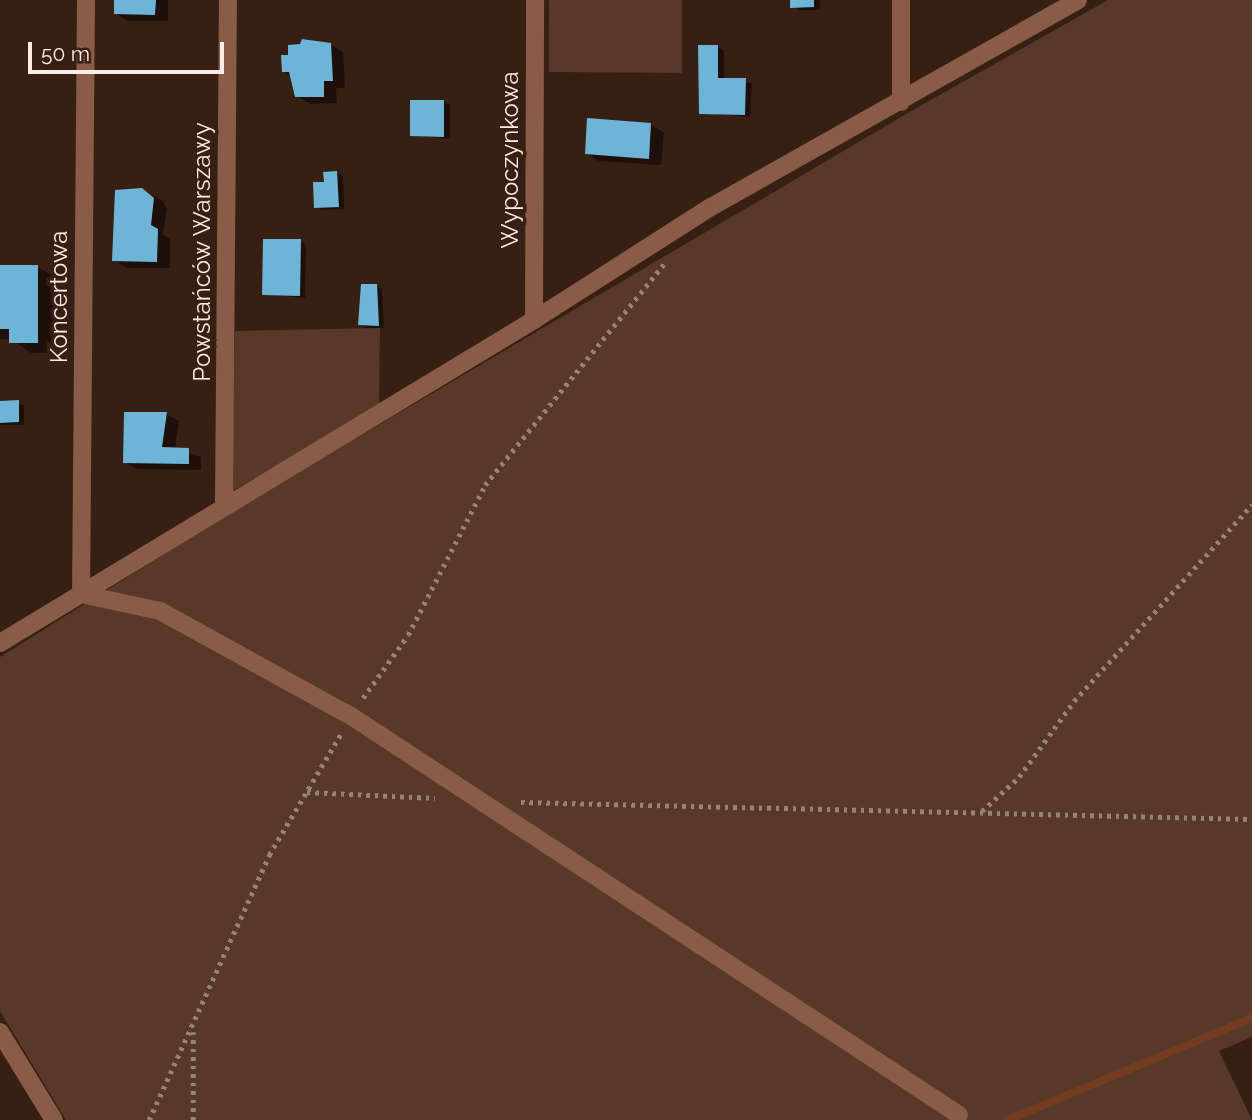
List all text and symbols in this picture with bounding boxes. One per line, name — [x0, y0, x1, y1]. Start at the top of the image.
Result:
scale bar — [32, 28, 228, 72]
text: 50 m — [41, 41, 90, 66]
street label: Wypoczynkowa — [496, 71, 524, 249]
street label: Powstańców Warszawy — [188, 122, 216, 382]
street label: Koncertowa — [45, 231, 73, 363]

